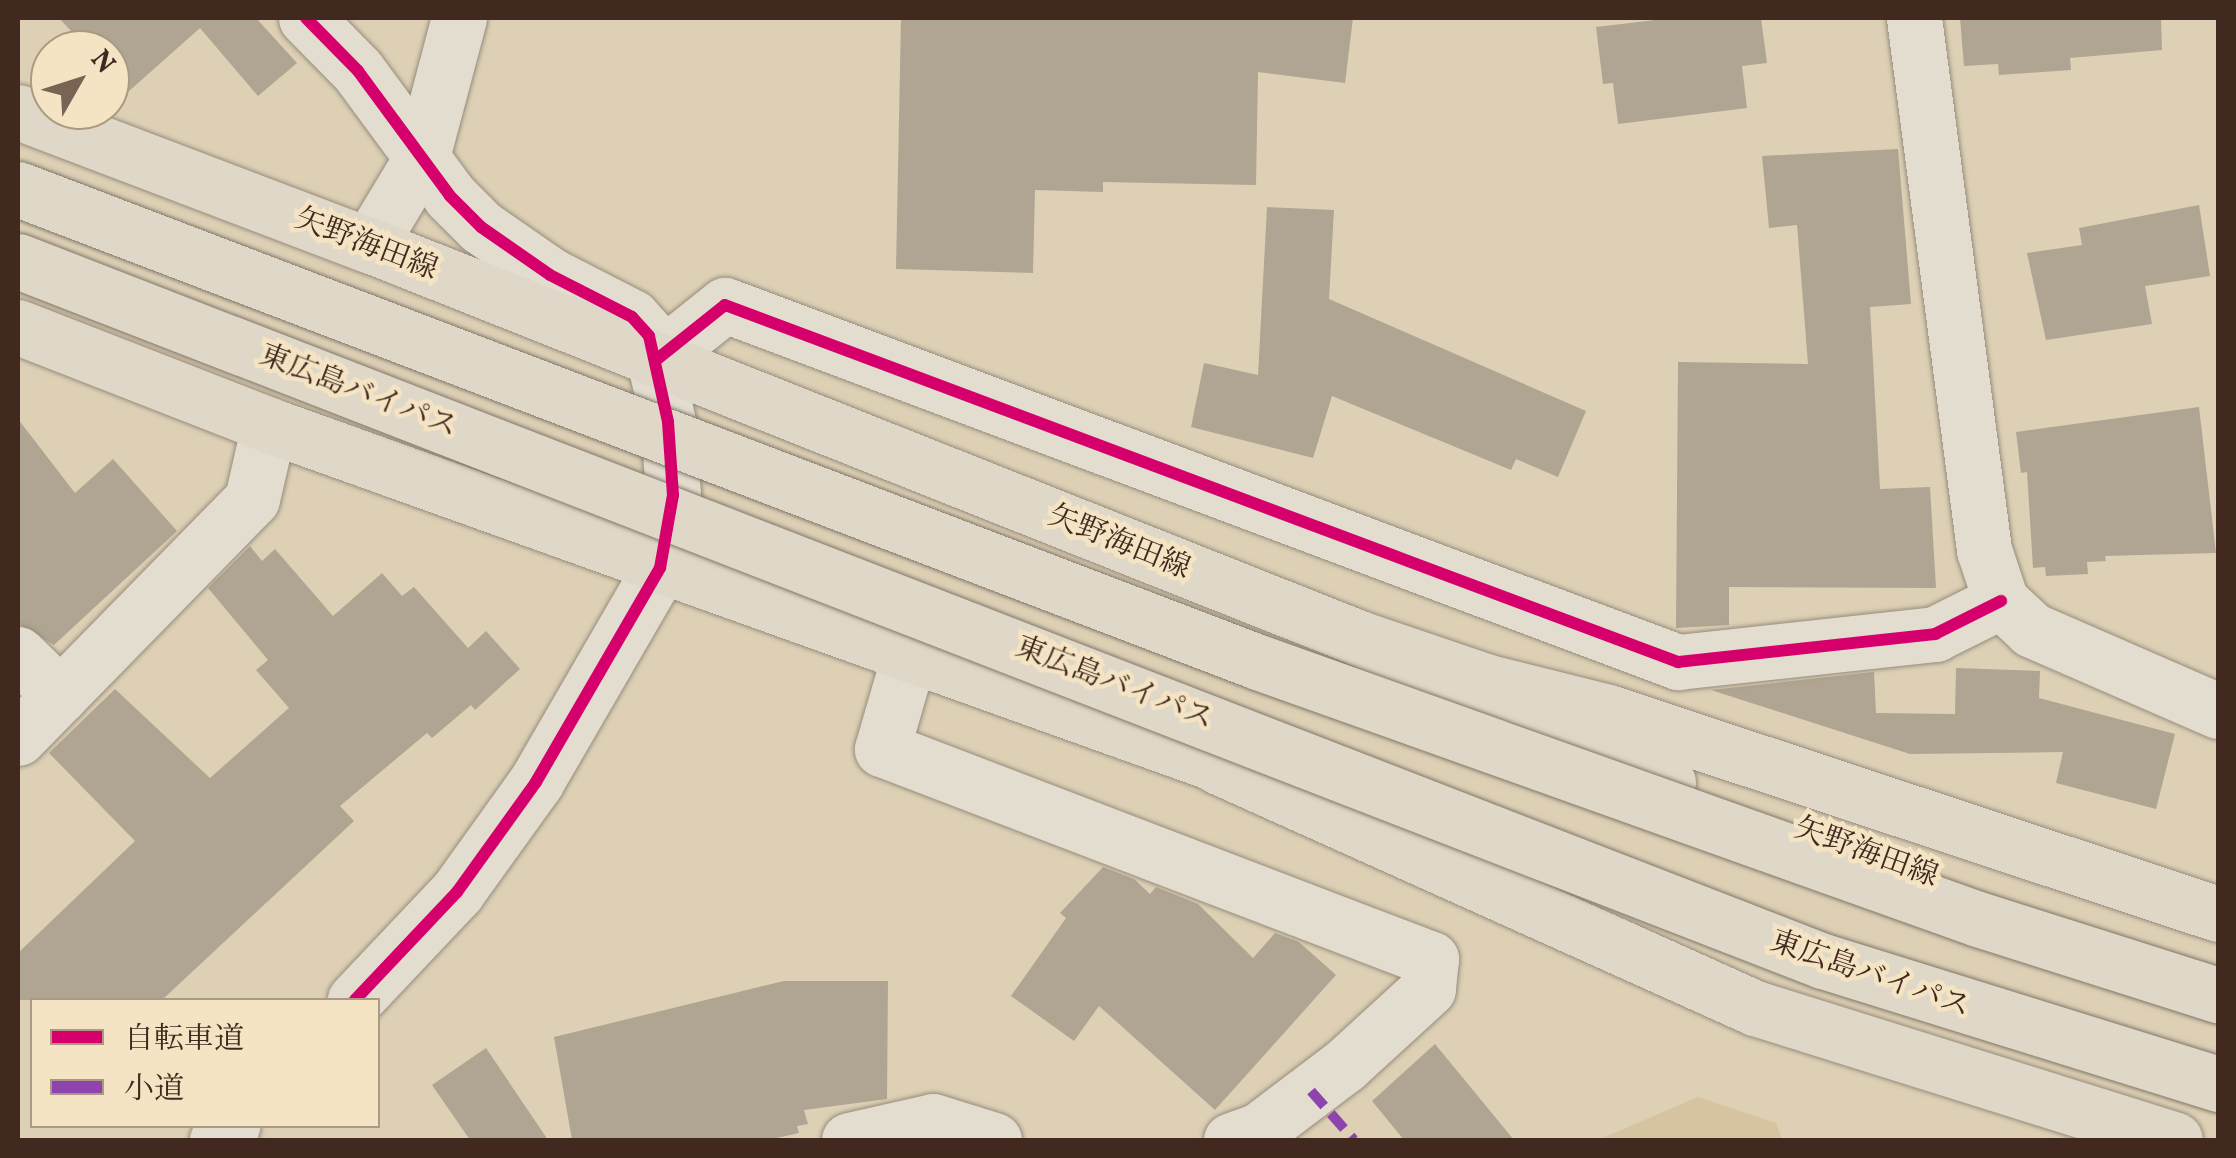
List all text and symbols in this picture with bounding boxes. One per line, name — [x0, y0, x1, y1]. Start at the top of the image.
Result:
north arrow — [30, 30, 130, 130]
text: N — [81, 42, 124, 82]
street label: 矢野海田線 — [290, 201, 442, 289]
street label: 東広島バイパス — [254, 338, 462, 446]
street label: 矢野海田線 — [1043, 498, 1195, 588]
street label: 東広島バイパス — [1010, 630, 1218, 738]
street label: 矢野海田線 — [1789, 810, 1943, 896]
street label: 東広島バイパス — [1765, 924, 1975, 1026]
legend — [30, 998, 380, 1128]
text: 自転車道 — [124, 1019, 244, 1061]
text: 小道 — [124, 1069, 184, 1111]

